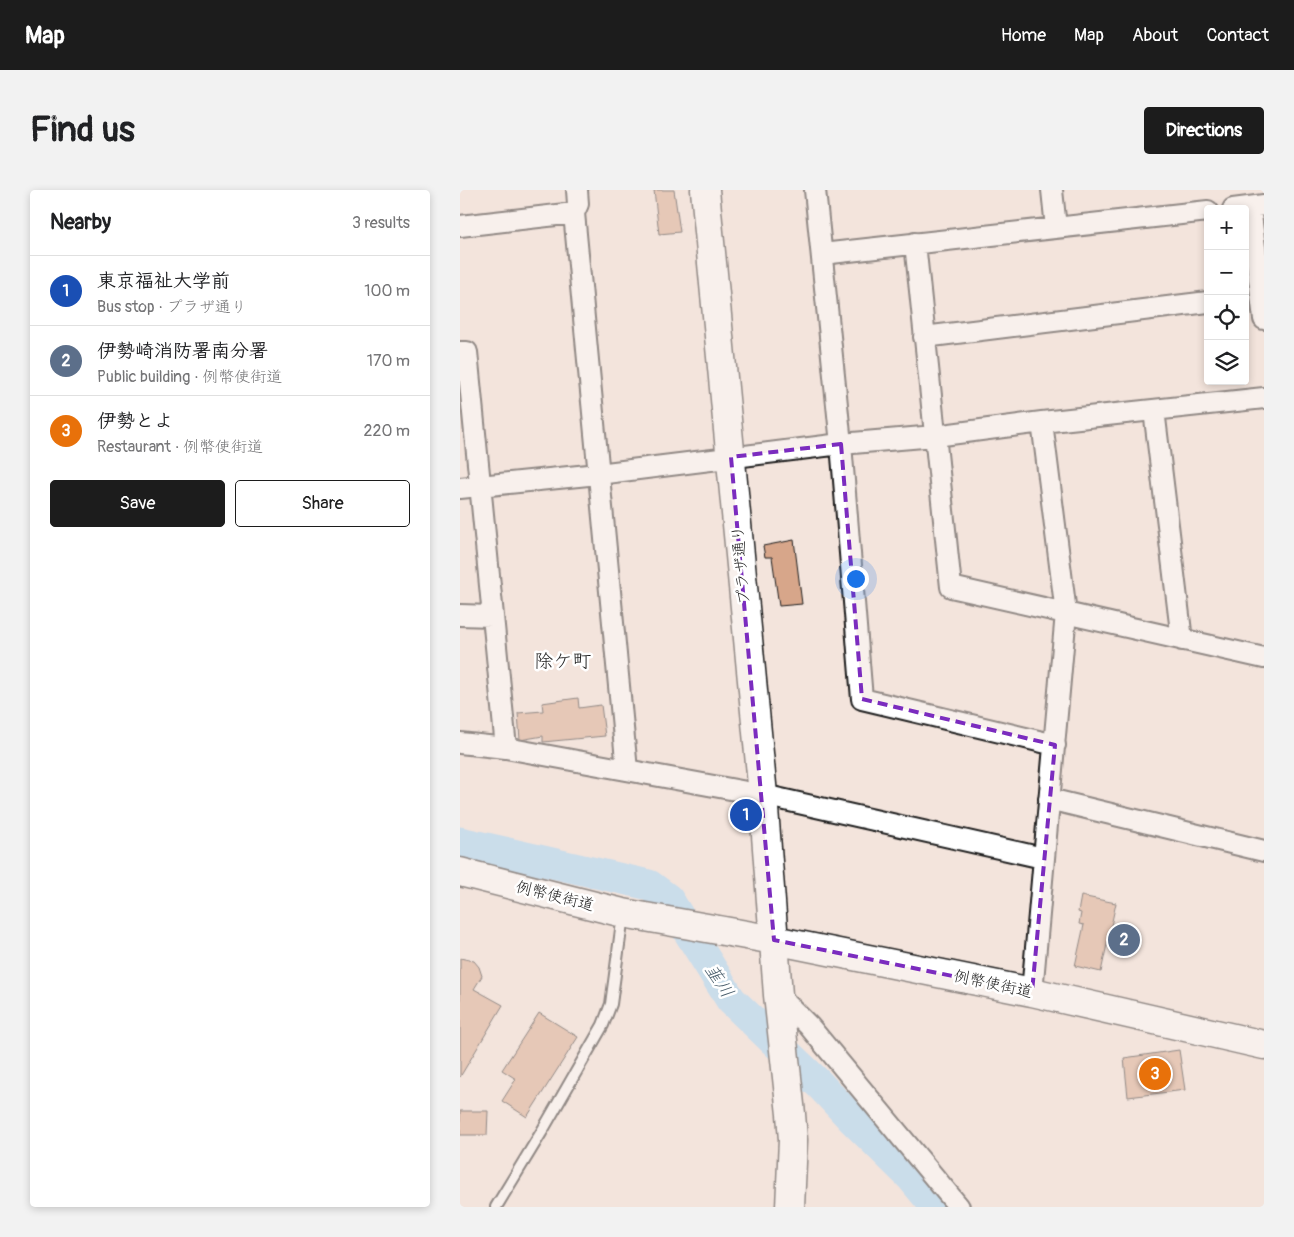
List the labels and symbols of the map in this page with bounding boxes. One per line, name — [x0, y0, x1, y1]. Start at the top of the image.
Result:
street label: プラザ通り — [728, 524, 754, 606]
your location — [843, 566, 869, 592]
district label: 除ケ町 — [534, 649, 592, 673]
pin: 1 — [730, 796, 762, 834]
street label: 例幣使街道 — [514, 877, 596, 915]
pin: 2 — [1108, 921, 1140, 959]
water label: 韮川 — [700, 960, 738, 1002]
street label: 例幣使街道 — [952, 966, 1034, 1002]
pin: 3 — [1139, 1055, 1171, 1093]

